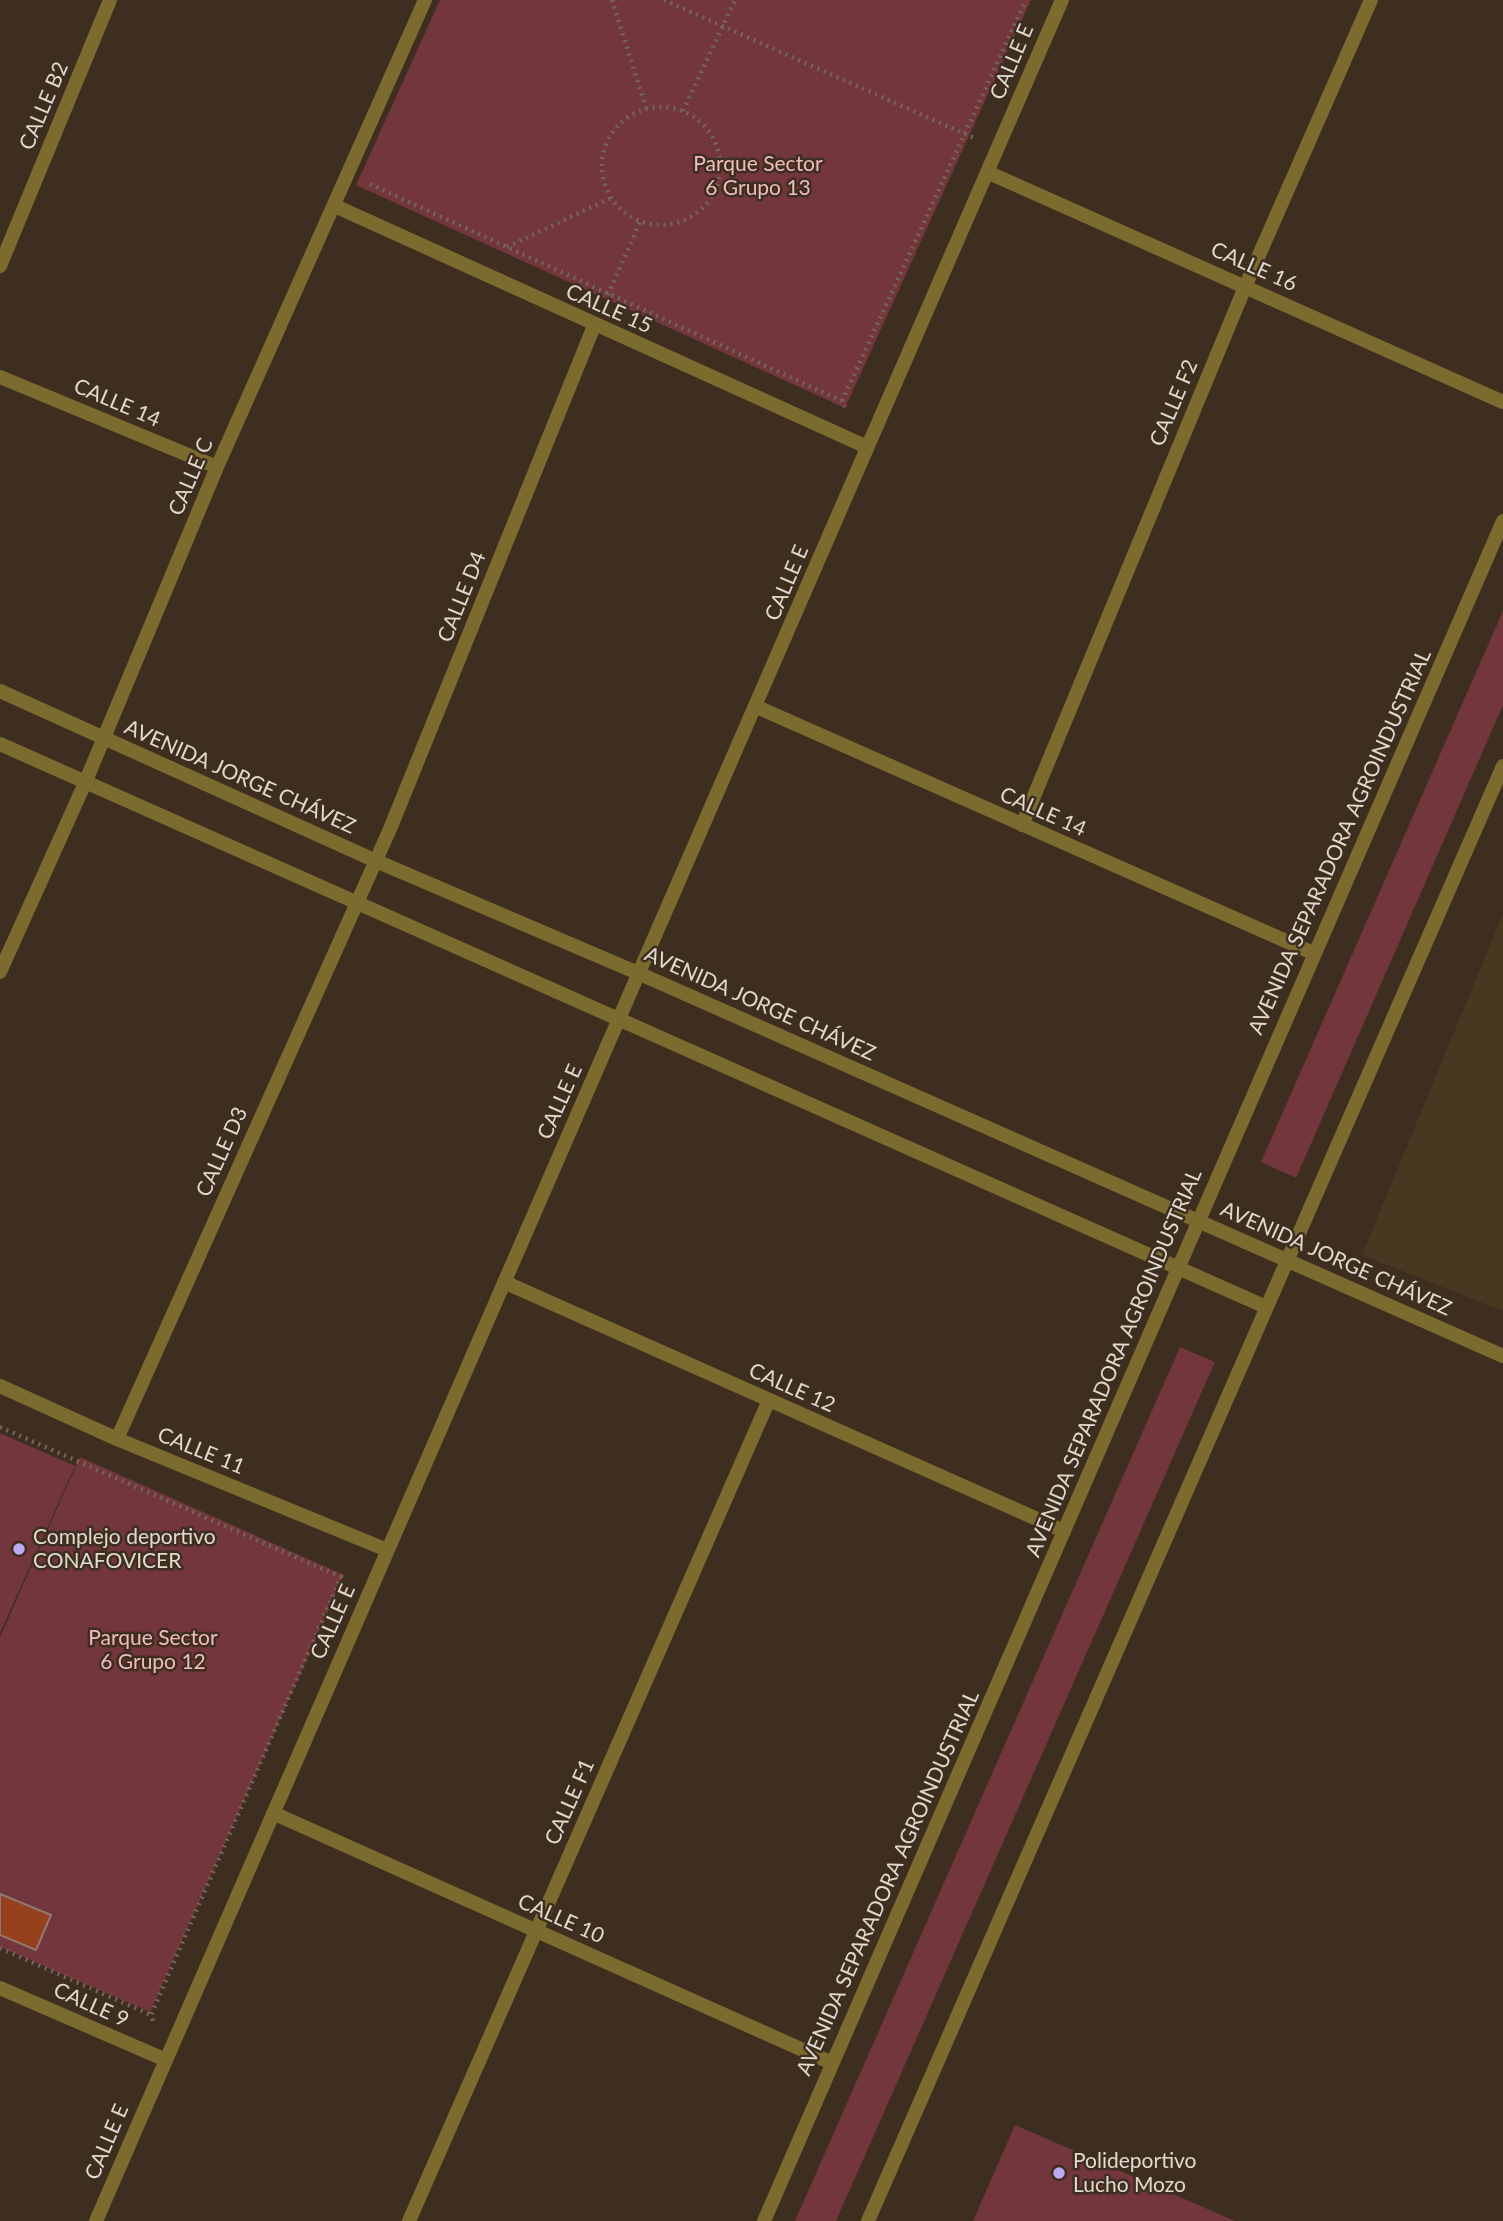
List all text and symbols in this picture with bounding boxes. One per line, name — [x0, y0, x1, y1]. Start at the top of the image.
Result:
street label: CALLE E — [985, 21, 1039, 103]
street label: CALLE B2 — [14, 58, 74, 154]
park label: Parque Sector 6 Grupo 13 — [693, 151, 823, 201]
street label: CALLE 16 — [1207, 237, 1301, 297]
street label: CALLE 15 — [562, 279, 656, 339]
street label: CALLE F2 — [1145, 356, 1203, 450]
street label: CALLE 14 — [70, 373, 164, 433]
street label: CALLE C — [164, 435, 218, 519]
street label: CALLE E — [760, 542, 814, 624]
street label: CALLE D4 — [432, 548, 492, 646]
street label: AVENIDA SEPARADORA AGROINDUSTRIAL — [1243, 646, 1437, 1038]
street label: AVENIDA JORGE CHÁVEZ — [121, 715, 359, 839]
street label: CALLE 14 — [996, 782, 1090, 842]
street label: AVENIDA JORGE CHÁVEZ — [641, 942, 879, 1066]
street label: CALLE E — [532, 1061, 588, 1143]
street label: CALLE D3 — [191, 1103, 253, 1201]
street label: AVENIDA SEPARADORA AGROINDUSTRIAL — [1021, 1165, 1207, 1561]
street label: AVENIDA JORGE CHÁVEZ — [1217, 1197, 1455, 1321]
street label: CALLE 12 — [745, 1358, 839, 1418]
street label: CALLE 11 — [154, 1422, 248, 1480]
place label: Complejo deportivo CONAFOVICER — [33, 1524, 216, 1574]
marker: Complejo deportivo CONAFOVICER — [11, 1541, 27, 1557]
street label: CALLE E — [305, 1581, 361, 1663]
park label: Parque Sector 6 Grupo 12 — [88, 1625, 218, 1675]
street label: AVENIDA SEPARADORA AGROINDUSTRIAL — [791, 1687, 985, 2079]
street label: CALLE F1 — [540, 1755, 600, 1849]
street label: CALLE 10 — [514, 1889, 608, 1949]
street label: CALLE 9 — [50, 1977, 132, 2033]
street label: CALLE E — [80, 2101, 134, 2183]
place label: Polideportivo Lucho Mozo — [1073, 2148, 1197, 2198]
marker: Polideportivo Lucho Mozo — [1051, 2165, 1067, 2181]

